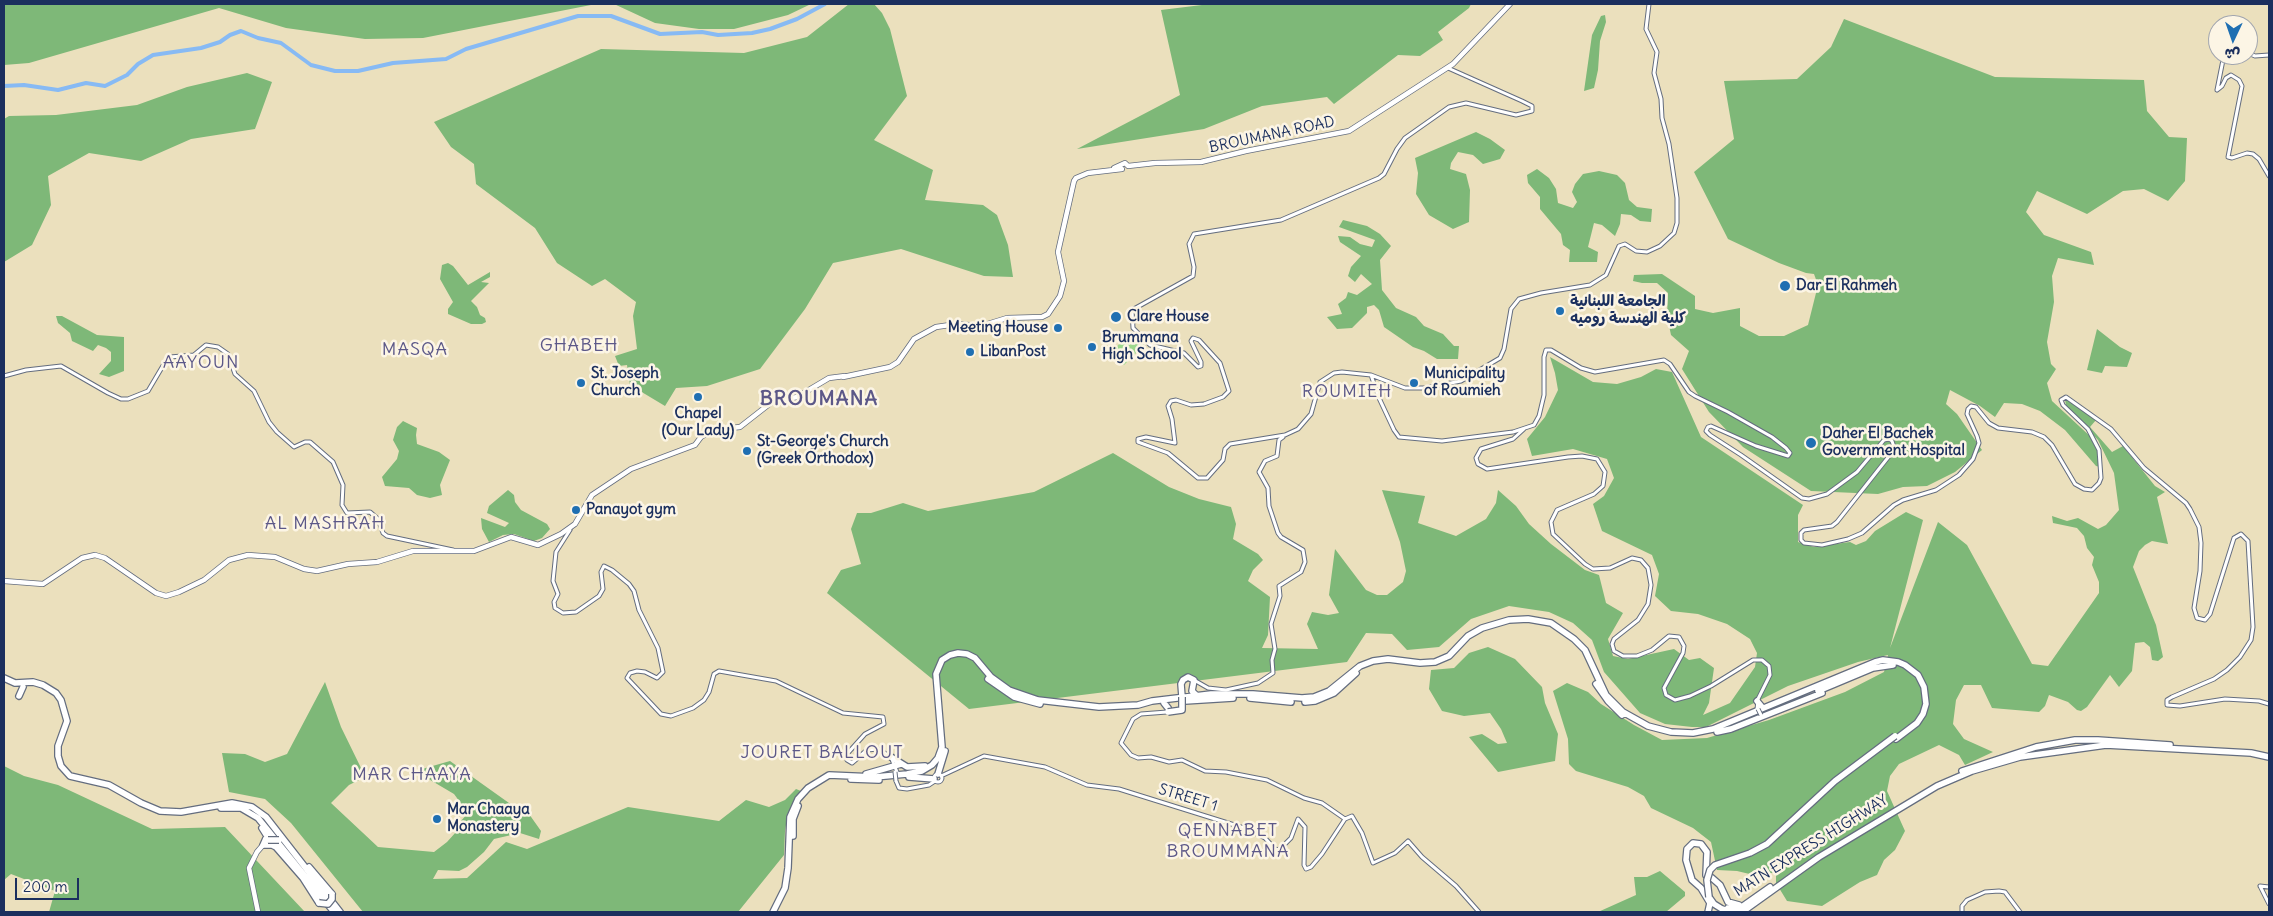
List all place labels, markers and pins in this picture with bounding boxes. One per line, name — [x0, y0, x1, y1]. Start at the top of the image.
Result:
place label: Dar El Rahmeh — [1796, 277, 1897, 295]
marker: Dar El Rahmeh — [1778, 279, 1792, 293]
place label: الجامعة اللبنانية كلية الهندسة روميه — [1570, 293, 1686, 328]
marker: الجامعة اللبنانية كلية الهندسة روميه — [1554, 305, 1566, 317]
place label: Clare House — [1127, 308, 1209, 326]
marker: Clare House — [1109, 310, 1123, 324]
place label: Meeting House — [948, 319, 1048, 337]
marker: Meeting House — [1052, 322, 1064, 334]
place label: Brummana High School — [1102, 329, 1182, 364]
marker: Brummana High School — [1086, 341, 1098, 353]
place label: LibanPost — [980, 343, 1046, 361]
marker: LibanPost — [964, 346, 976, 358]
place label: St. Joseph Church — [591, 365, 659, 400]
place label: Municipality of Roumieh — [1424, 365, 1505, 400]
marker: St. Joseph Church — [575, 377, 587, 389]
marker: Municipality of Roumieh — [1408, 377, 1420, 389]
marker: Chapel (Our Lady) — [692, 391, 704, 403]
place label: Chapel (Our Lady) — [662, 405, 734, 440]
place label: Daher El Bachek Government Hospital — [1822, 425, 1965, 460]
place label: St-George's Church (Greek Orthodox) — [757, 433, 889, 468]
marker: Daher El Bachek Government Hospital — [1804, 436, 1818, 450]
marker: St-George's Church (Greek Orthodox) — [741, 445, 753, 457]
place label: Panayot gym — [586, 501, 676, 519]
marker: Panayot gym — [570, 504, 582, 516]
place label: Mar Chaaya Monastery — [447, 801, 530, 836]
marker: Mar Chaaya Monastery — [431, 813, 443, 825]

